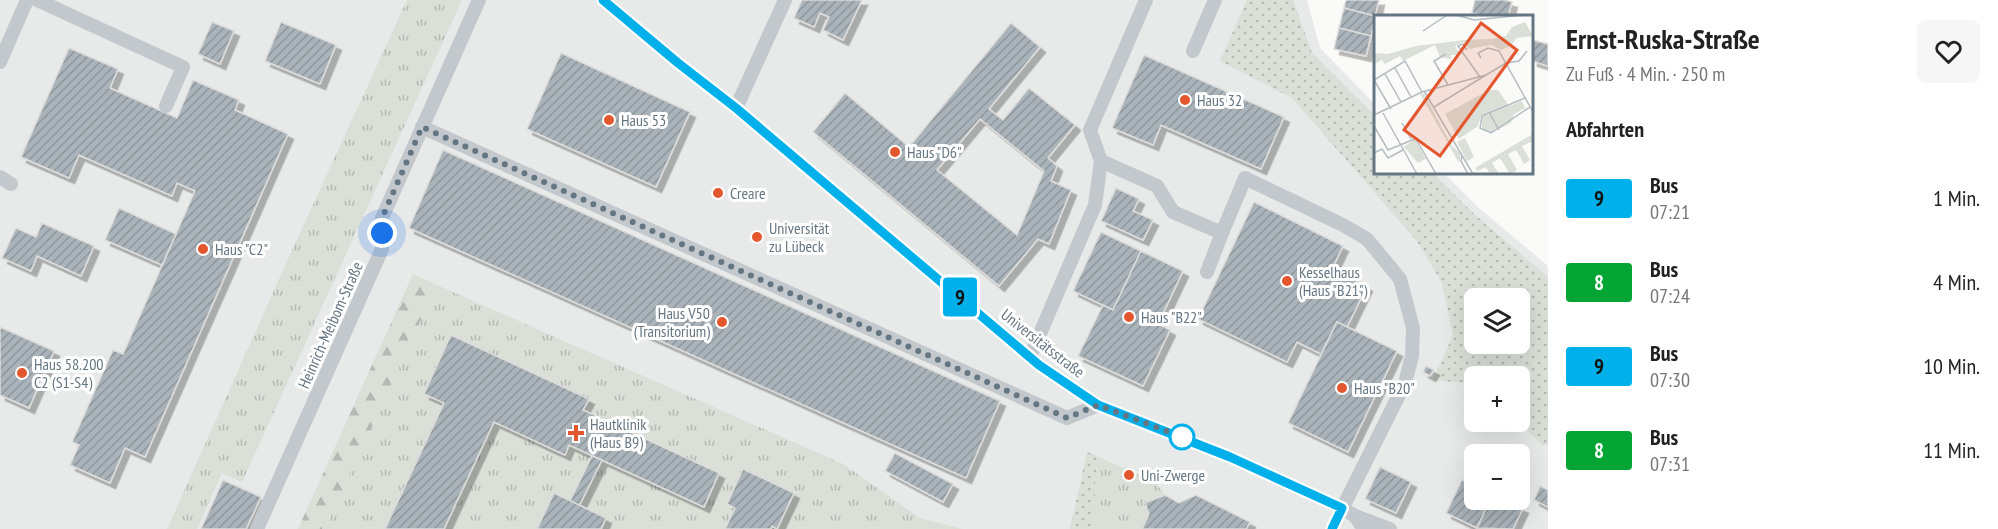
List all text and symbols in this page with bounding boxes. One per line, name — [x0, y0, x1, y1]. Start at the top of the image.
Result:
inset map — [1374, 15, 1533, 174]
text: Ernst-Ruska-Straße — [1566, 20, 1760, 57]
button: heart — [1917, 20, 1980, 83]
text: Zu Fuß · 4 Min. · 250 m — [1566, 61, 1725, 87]
place label: Haus 32 — [1197, 90, 1242, 110]
marker: Haus 32 — [1178, 93, 1192, 107]
place label: Haus 53 — [621, 110, 666, 130]
marker: Haus 53 — [602, 113, 616, 127]
text: Abfahrten — [1566, 115, 1644, 143]
place label: Haus "D6" — [907, 142, 962, 162]
marker: Haus "D6" — [888, 145, 902, 159]
text: Bus — [1650, 171, 1678, 199]
place label: Creare — [730, 183, 766, 203]
text: 1 Min. — [1933, 184, 1980, 212]
text: 9 — [1594, 185, 1604, 212]
marker: Creare — [711, 186, 725, 200]
text: 07:21 — [1650, 199, 1690, 225]
your location — [367, 218, 397, 248]
place label: Universität zu Lübeck — [769, 218, 830, 256]
marker: Universität zu Lübeck — [750, 230, 764, 244]
place label: Haus "C2" — [215, 239, 268, 259]
marker: Haus "C2" — [196, 242, 210, 256]
text: Bus — [1650, 255, 1678, 283]
street label: Heinrich-Meibom-Straße — [293, 259, 367, 391]
place label: Kesselhaus (Haus "B21") — [1299, 262, 1368, 300]
text: 4 Min. — [1933, 268, 1980, 296]
text: 8 — [1594, 269, 1604, 296]
marker: Kesselhaus (Haus "B21") — [1280, 274, 1294, 288]
line badge: 9 — [940, 278, 980, 316]
text: 07:24 — [1650, 283, 1690, 309]
text: 9 — [955, 284, 965, 311]
map controls — [1464, 288, 1530, 510]
button: layers — [1464, 288, 1530, 354]
place label: Haus V50 (Transitorium) — [634, 303, 710, 341]
street label: Universitätsstraße — [997, 304, 1089, 382]
place label: Haus "B22" — [1141, 307, 1202, 327]
marker: Haus "B22" — [1122, 310, 1136, 324]
marker: Haus V50 (Transitorium) — [715, 315, 729, 329]
text: Bus — [1650, 339, 1678, 367]
text: 10 Min. — [1923, 352, 1980, 380]
text: 9 — [1594, 353, 1604, 380]
place label: Haus 58.200 C2 (S1-S4) — [34, 354, 104, 392]
marker: Haus 58.200 C2 (S1-S4) — [15, 366, 29, 380]
button: + — [1464, 366, 1530, 432]
text: 07:30 — [1650, 367, 1690, 393]
place label: Haus "B20" — [1354, 378, 1415, 398]
marker: Haus "B20" — [1335, 381, 1349, 395]
place label: Hautklinik (Haus B9) — [590, 414, 647, 452]
text: Bus — [1650, 423, 1678, 451]
marker: Hautklinik (Haus B9) — [567, 424, 585, 442]
unlabelled marker — [1169, 424, 1195, 450]
text: 11 Min. — [1923, 436, 1980, 464]
text: 8 — [1594, 437, 1604, 464]
button: − — [1464, 444, 1530, 510]
text: 07:31 — [1650, 451, 1690, 477]
place label: Uni-Zwerge — [1141, 465, 1205, 485]
marker: Uni-Zwerge — [1122, 468, 1136, 482]

